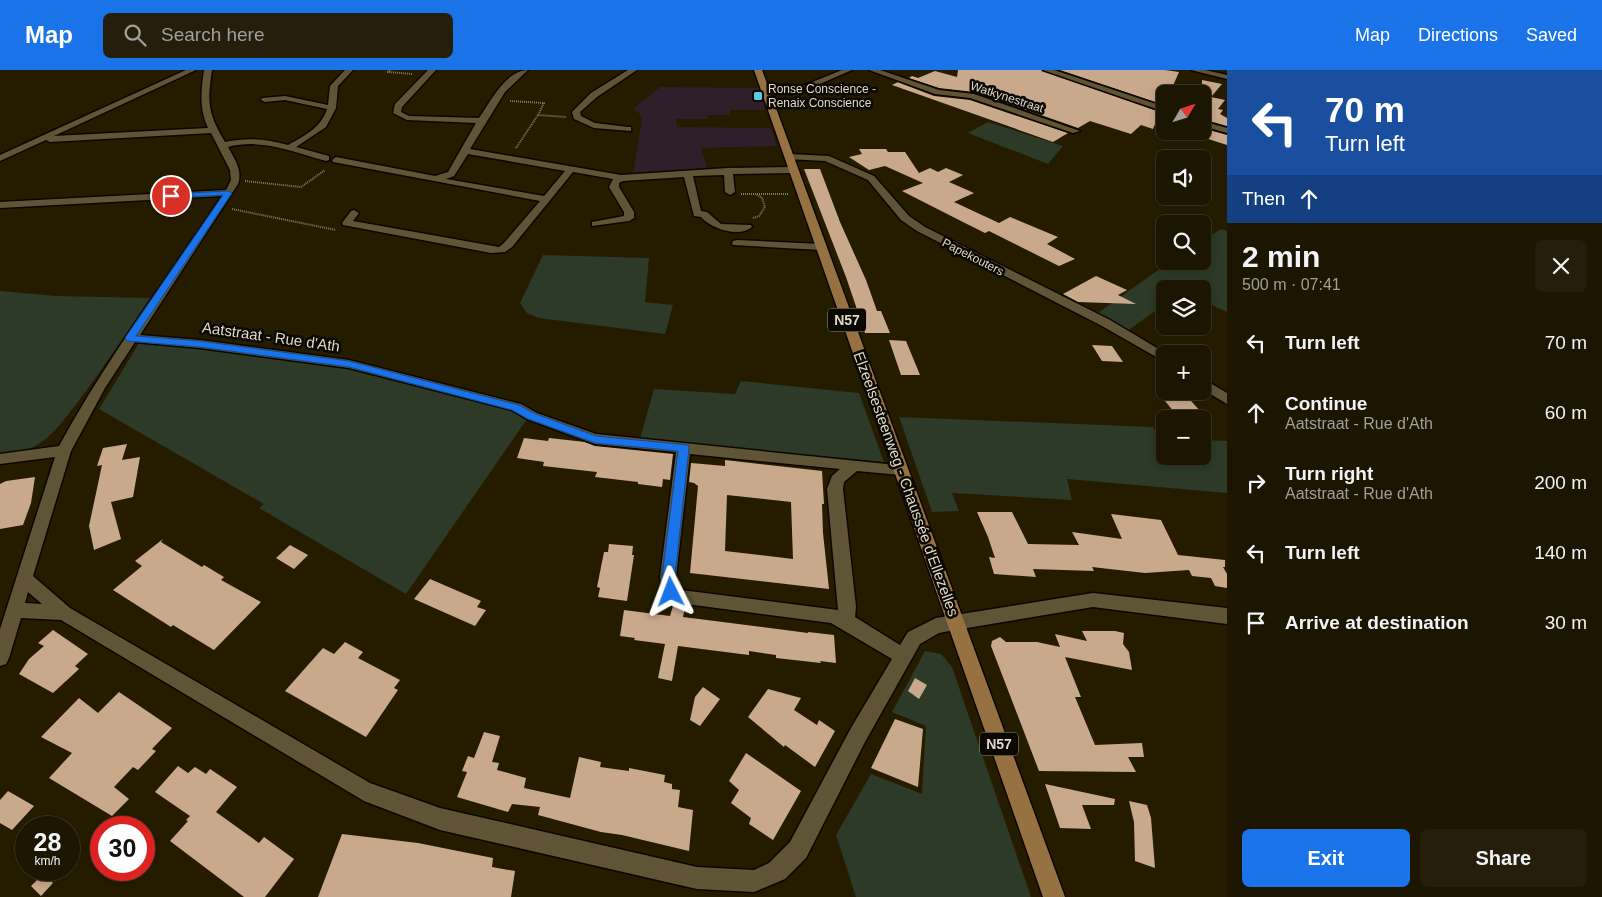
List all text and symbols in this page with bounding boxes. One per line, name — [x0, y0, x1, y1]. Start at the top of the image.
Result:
search box — [103, 13, 453, 58]
text: Map — [25, 21, 73, 48]
icon: search — [121, 21, 149, 49]
text: Search here — [161, 24, 265, 45]
text: Map — [1355, 25, 1390, 45]
text: Directions — [1418, 25, 1498, 45]
text: Saved — [1526, 25, 1577, 45]
street label: Watkynestraat — [969, 79, 1046, 116]
place label: Ronse Conscience - Renaix Conscience — [768, 82, 876, 110]
north arrow — [1156, 85, 1211, 140]
map controls — [1156, 85, 1211, 465]
marker: Ronse Conscience - Renaix Conscience — [752, 90, 764, 102]
icon: left — [1242, 90, 1307, 155]
text: 70 m — [1325, 90, 1405, 129]
text: Turn left — [1325, 131, 1405, 156]
button: sound — [1156, 150, 1211, 205]
pin — [150, 175, 192, 217]
icon: arrive — [157, 182, 185, 210]
icon: ahead — [1295, 185, 1323, 213]
text: Then — [1242, 188, 1285, 209]
button: search — [1156, 215, 1211, 270]
street label: Papekouters — [940, 235, 1006, 279]
text: 2 min — [1242, 240, 1320, 273]
button: close — [1535, 240, 1587, 292]
text: 500 m · 07:41 — [1242, 276, 1341, 293]
button: layers — [1156, 280, 1211, 335]
road number: N57 — [828, 308, 866, 332]
street label: Aatstraat - Rue d'Ath — [201, 318, 341, 355]
icon: left — [1242, 329, 1270, 357]
text: Turn left — [1285, 332, 1360, 353]
text: 70 m — [1545, 332, 1587, 353]
button: + — [1156, 345, 1211, 400]
street label: Elzeelsesteenweg - Chaussée d'Ellezelles — [851, 349, 962, 619]
text: Continue — [1285, 393, 1367, 414]
icon: ahead — [1242, 399, 1270, 427]
text: 60 m — [1545, 402, 1587, 423]
button: − — [1156, 410, 1211, 465]
text: Aatstraat - Rue d'Ath — [1285, 415, 1433, 432]
text: Turn right — [1285, 463, 1373, 484]
icon: right — [1242, 469, 1270, 497]
text: 200 m — [1534, 472, 1587, 493]
text: Aatstraat - Rue d'Ath — [1285, 485, 1433, 502]
icon: left — [1242, 539, 1270, 567]
text: Turn left — [1285, 542, 1360, 563]
text: 140 m — [1534, 542, 1587, 563]
position arrow — [644, 565, 696, 617]
icon: arrive — [1242, 609, 1270, 637]
text: Arrive at destination — [1285, 612, 1469, 633]
text: 30 m — [1545, 612, 1587, 633]
road number: N57 — [980, 732, 1018, 756]
speed limit sign: 30 — [90, 816, 155, 881]
text: 28 — [34, 828, 61, 856]
button: Exit — [1242, 829, 1410, 887]
button: Share — [1420, 829, 1587, 887]
text: km/h — [34, 854, 61, 868]

